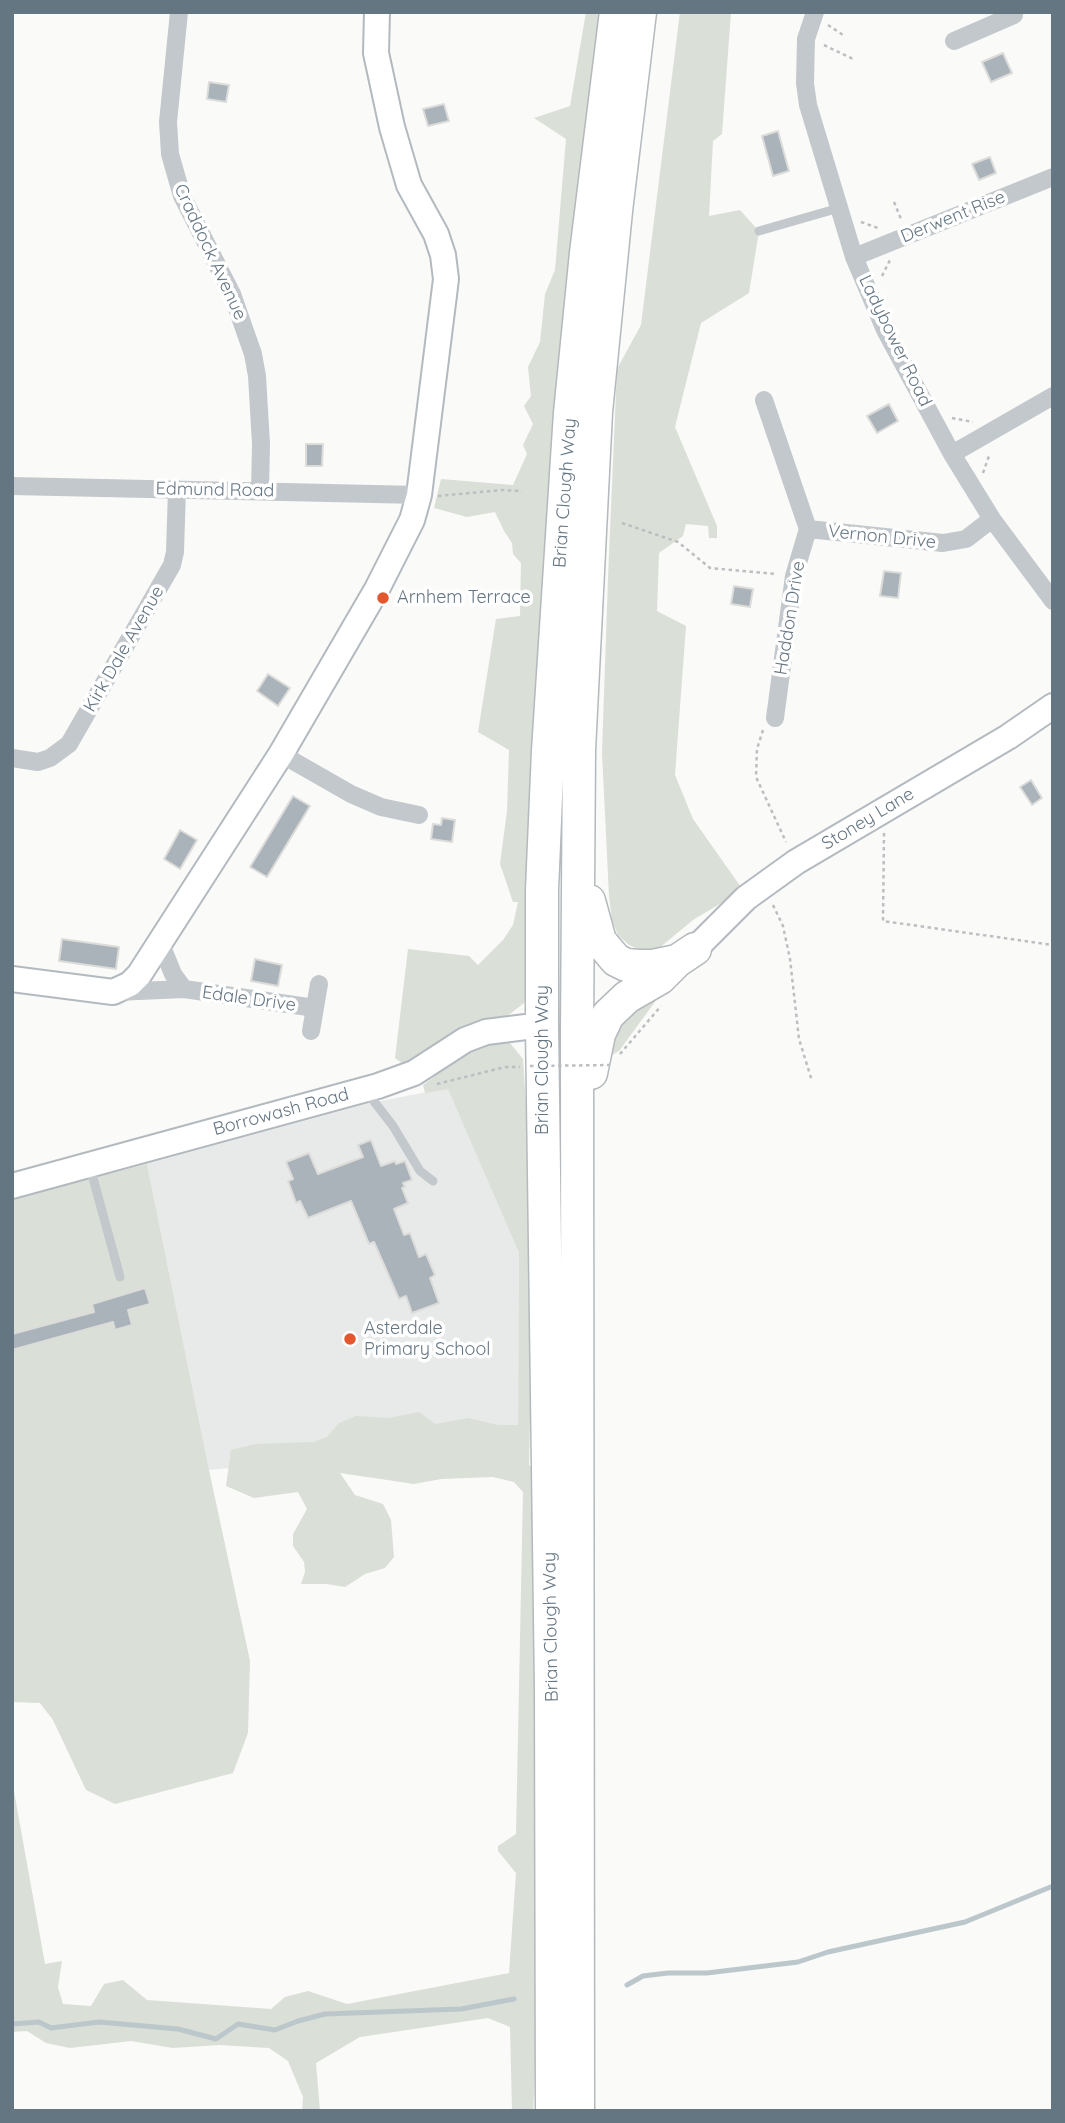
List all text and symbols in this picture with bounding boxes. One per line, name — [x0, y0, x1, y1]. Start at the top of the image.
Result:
street label: Craddock Avenue — [169, 181, 251, 323]
street label: Derwent Rise — [898, 186, 1008, 248]
street label: Ladybower Road — [854, 272, 936, 410]
street label: Brian Clough Way — [549, 417, 581, 569]
street label: Edmund Road — [156, 478, 274, 502]
street label: Vernon Drive — [827, 521, 937, 553]
street label: Haddon Drive — [770, 559, 810, 677]
street label: Kirk Dale Avenue — [79, 582, 169, 716]
place label: Arnhem Terrace — [397, 587, 531, 609]
marker: Arnhem Terrace — [375, 590, 391, 606]
street label: Stoney Lane — [818, 783, 918, 855]
street label: Edale Drive — [201, 982, 297, 1016]
street label: Brian Clough Way — [532, 985, 554, 1135]
street label: Borrowash Road — [211, 1083, 351, 1141]
place label: Asterdale Primary School — [364, 1318, 490, 1360]
marker: Asterdale Primary School — [342, 1331, 358, 1347]
street label: Brian Clough Way — [539, 1552, 563, 1702]

